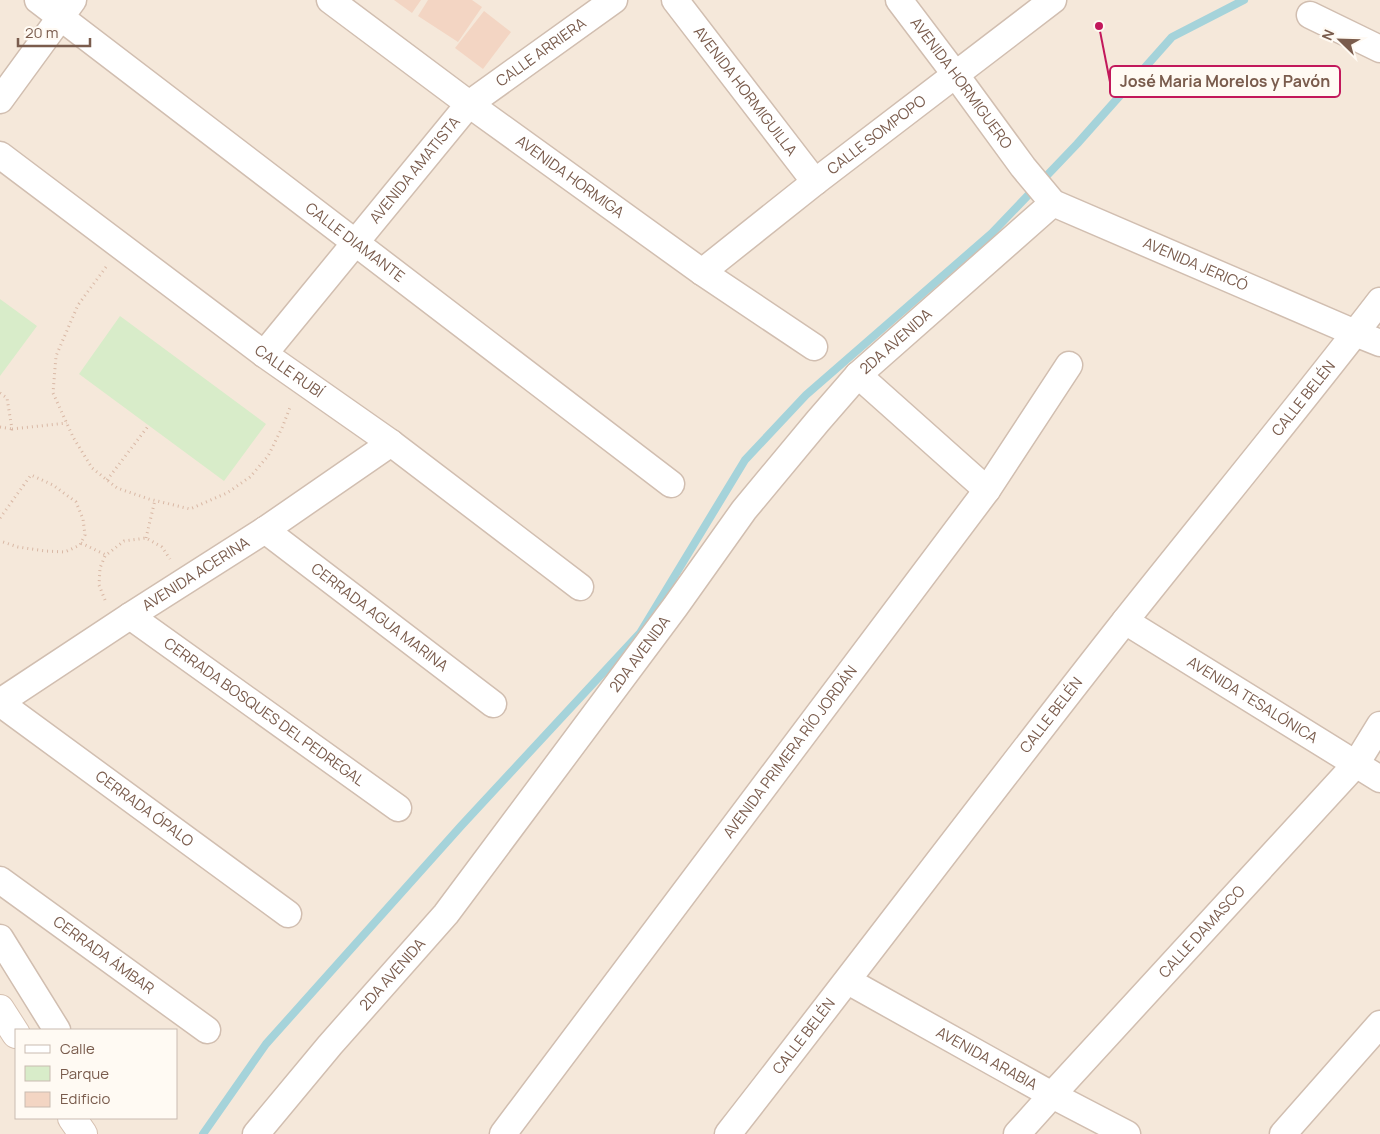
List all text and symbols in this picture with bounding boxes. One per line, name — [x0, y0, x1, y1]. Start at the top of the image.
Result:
street label: CALLE ARRIERA — [491, 12, 591, 91]
street label: AVENIDA HORMIGUERO — [906, 13, 1017, 153]
scale bar — [18, 15, 90, 47]
north arrow — [1315, 15, 1365, 65]
text: 20 m — [25, 22, 58, 43]
street label: AVENIDA HORMIGUILLA — [689, 22, 802, 160]
text: N — [1317, 26, 1338, 43]
callout: José Maria Morelos y Pavón — [1110, 66, 1340, 97]
text: José Maria Morelos y Pavón — [1120, 70, 1330, 92]
street label: CALLE SOMPOPO — [822, 90, 930, 179]
street label: AVENIDA AMATISTA — [364, 111, 465, 228]
street label: AVENIDA HORMIGA — [512, 130, 629, 223]
street label: CALLE DIAMANTE — [301, 197, 409, 287]
street label: AVENIDA JERICÓ — [1140, 232, 1252, 296]
street label: 2DA AVENIDA — [855, 303, 937, 379]
street label: CALLE RUBÍ — [250, 340, 328, 403]
street label: CALLE BELÉN — [1267, 356, 1340, 440]
street label: AVENIDA ACERINA — [138, 531, 254, 616]
street label: CERRADA AGUA MARINA — [307, 558, 453, 676]
street label: 2DA AVENIDA — [604, 611, 675, 696]
street label: CERRADA BOSQUES DEL PEDREGAL — [160, 633, 369, 791]
street label: AVENIDA TESALÓNICA — [1183, 651, 1322, 748]
street label: AVENIDA PRIMERA RÍO JORDÁN — [718, 661, 862, 842]
street label: CALLE BELÉN — [1015, 673, 1087, 757]
street label: CERRADA ÓPALO — [91, 765, 198, 851]
street label: CALLE DAMASCO — [1154, 880, 1250, 982]
street label: CERRADA ÁMBAR — [49, 911, 159, 999]
street label: 2DA AVENIDA — [354, 933, 430, 1015]
street label: CALLE BELÉN — [767, 993, 840, 1078]
street label: AVENIDA ARABIA — [933, 1021, 1042, 1095]
legend — [15, 1029, 178, 1119]
text: Calle — [60, 1038, 95, 1059]
text: Parque — [60, 1063, 109, 1084]
text: Edificio — [60, 1088, 111, 1109]

